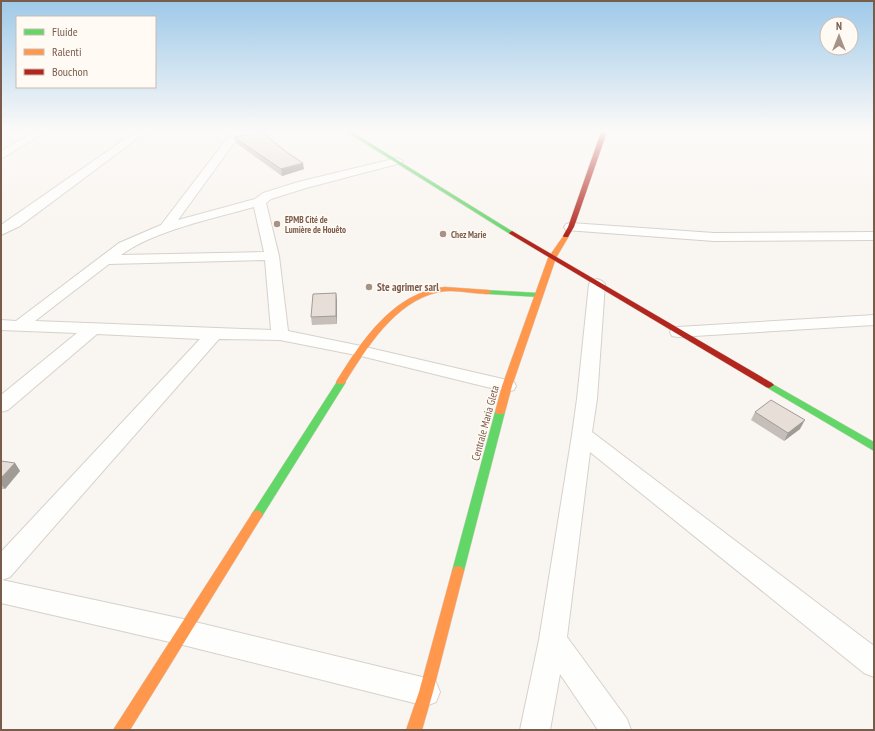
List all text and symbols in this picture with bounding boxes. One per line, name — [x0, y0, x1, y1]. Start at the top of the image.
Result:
legend — [16, 16, 156, 88]
north arrow — [819, 16, 859, 56]
text: N — [836, 19, 842, 33]
text: Fluide — [52, 24, 78, 39]
text: Ralenti — [52, 44, 81, 59]
text: Bouchon — [52, 64, 88, 79]
place label: EPMB Cité de Lumière de Houêto — [285, 214, 346, 235]
marker: EPMB Cité de Lumière de Houêto — [272, 219, 282, 229]
marker: Chez Marie — [438, 229, 448, 239]
place label: Chez Marie — [451, 229, 486, 240]
place label: Ste agrimer sarl — [377, 280, 439, 294]
marker: Ste agrimer sarl — [364, 282, 374, 292]
street label: Centrale Maria Gleta — [468, 384, 502, 462]

